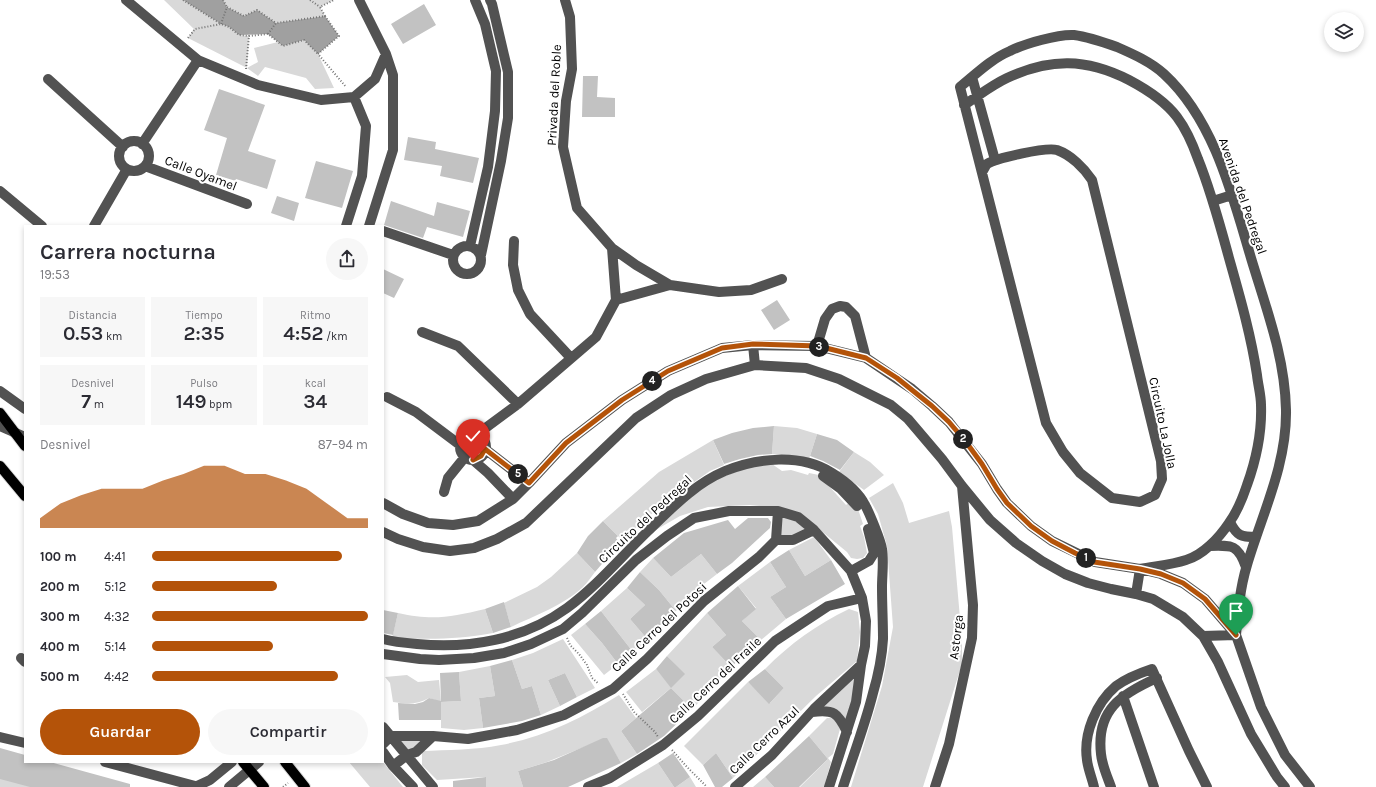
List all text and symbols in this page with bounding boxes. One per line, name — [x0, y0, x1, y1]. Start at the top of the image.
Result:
map controls — [1324, 12, 1364, 52]
button: layers — [1324, 12, 1364, 52]
street label: Privada del Roble — [544, 44, 564, 146]
street label: Avenida del Pedregal — [1216, 136, 1270, 256]
street label: Calle Oyamel — [163, 152, 239, 194]
button: share — [326, 238, 368, 280]
text: Carrera nocturna — [40, 239, 216, 265]
text: 19:53 — [40, 267, 70, 282]
text: Distancia — [69, 309, 117, 322]
text: Tiempo — [185, 309, 223, 322]
text: Ritmo — [300, 309, 331, 322]
text: 0.53 — [63, 322, 103, 345]
text: 2:35 — [184, 322, 224, 345]
text: 4:52 — [283, 322, 324, 345]
text: km — [103, 330, 122, 343]
text: /km — [324, 330, 347, 343]
pin: 3 — [809, 337, 829, 357]
text: 3 — [816, 340, 822, 353]
pin: 4 — [642, 371, 662, 391]
text: 4 — [649, 374, 655, 387]
street label: Circuito La Jolla — [1146, 376, 1180, 470]
text: Desnivel — [71, 377, 114, 390]
text: Pulso — [190, 377, 218, 390]
text: kcal — [305, 377, 326, 390]
text: 7 — [81, 390, 91, 413]
text: 149 — [176, 390, 206, 413]
text: 34 — [303, 390, 327, 413]
text: m — [91, 398, 104, 411]
text: bpm — [206, 398, 232, 411]
pin — [456, 419, 490, 460]
icon: check — [462, 425, 484, 447]
pin: 2 — [953, 429, 973, 449]
text: 2 — [960, 432, 966, 445]
text: Desnivel — [40, 437, 91, 452]
text: 87–94 m — [318, 437, 368, 452]
pin: 5 — [508, 464, 528, 484]
text: 5 — [515, 467, 521, 480]
street label: Circuito del Pedregal — [595, 472, 695, 566]
pin: 1 — [1076, 548, 1096, 568]
text: 100 m — [40, 549, 77, 564]
text: 4:41 — [104, 549, 126, 564]
text: 1 — [1084, 551, 1088, 564]
text: 200 m — [40, 579, 80, 594]
text: 5:12 — [104, 579, 126, 594]
street label: Calle Cerro del Potosi — [608, 579, 710, 675]
pin — [1219, 594, 1253, 635]
icon: arrive — [1225, 600, 1247, 622]
text: 300 m — [40, 609, 80, 624]
text: 4:32 — [104, 609, 129, 624]
street label: Astorga — [946, 614, 966, 660]
street label: Calle Cerro del Fraile — [666, 633, 764, 727]
text: 400 m — [40, 639, 80, 654]
text: 5:14 — [104, 639, 126, 654]
text: 500 m — [40, 669, 80, 684]
text: 4:42 — [104, 669, 129, 684]
street label: Calle Cerro Azul — [726, 703, 802, 777]
button: Guardar — [40, 709, 200, 755]
button: Compartir — [208, 709, 368, 755]

